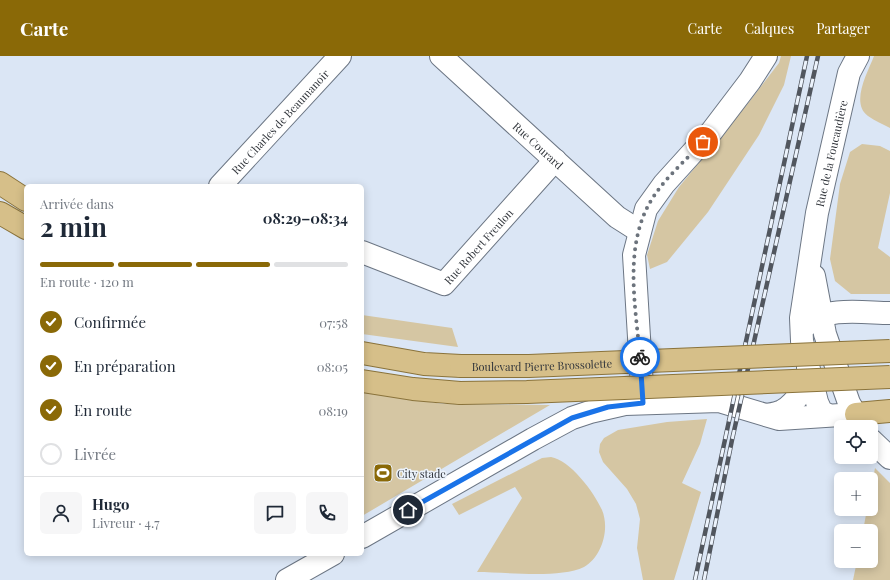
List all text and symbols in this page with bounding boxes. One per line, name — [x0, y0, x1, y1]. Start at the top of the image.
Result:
text: Carte — [20, 15, 68, 41]
text: Carte — [688, 19, 722, 38]
text: Calques — [744, 19, 794, 38]
text: Partager — [816, 19, 870, 38]
street label: Rue Charles de Beaumanoir — [228, 66, 332, 177]
street label: Rue de la Foucaudière — [811, 98, 850, 208]
street label: Rue Courard — [510, 118, 567, 172]
pin — [686, 125, 720, 159]
icon: bag — [692, 131, 714, 153]
text: Arrivée dans — [40, 195, 114, 212]
street label: Rue Robert Freulon — [440, 205, 516, 287]
text: 08:29–08:34 — [263, 208, 348, 228]
text: 2 min — [40, 209, 107, 244]
text: En route · 120 m — [40, 273, 134, 290]
icon: check — [40, 311, 62, 333]
text: Confirmée — [74, 312, 146, 332]
text: 07:58 — [319, 314, 348, 331]
courier — [620, 337, 660, 377]
icon: bike — [629, 346, 651, 368]
icon: check — [40, 355, 62, 377]
street label: Boulevard Pierre Brossolette — [472, 355, 613, 374]
text: En préparation — [74, 356, 176, 376]
text: 08:05 — [317, 358, 348, 375]
icon: check — [40, 399, 62, 421]
text: En route — [74, 400, 132, 420]
text: 08:19 — [319, 402, 348, 419]
map controls — [834, 420, 878, 568]
button: locate — [834, 420, 878, 464]
text: Livrée — [74, 444, 116, 464]
sports icon: City stade — [372, 462, 394, 484]
place label: City stade — [397, 466, 446, 481]
button: + — [834, 472, 878, 516]
button: person — [40, 492, 82, 534]
button: chat — [254, 492, 296, 534]
button: phone — [306, 492, 348, 534]
pin — [391, 493, 425, 527]
text: Hugo — [92, 494, 129, 514]
icon: home — [397, 499, 419, 521]
text: Livreur · 4.7 — [92, 514, 160, 531]
button: − — [834, 524, 878, 568]

